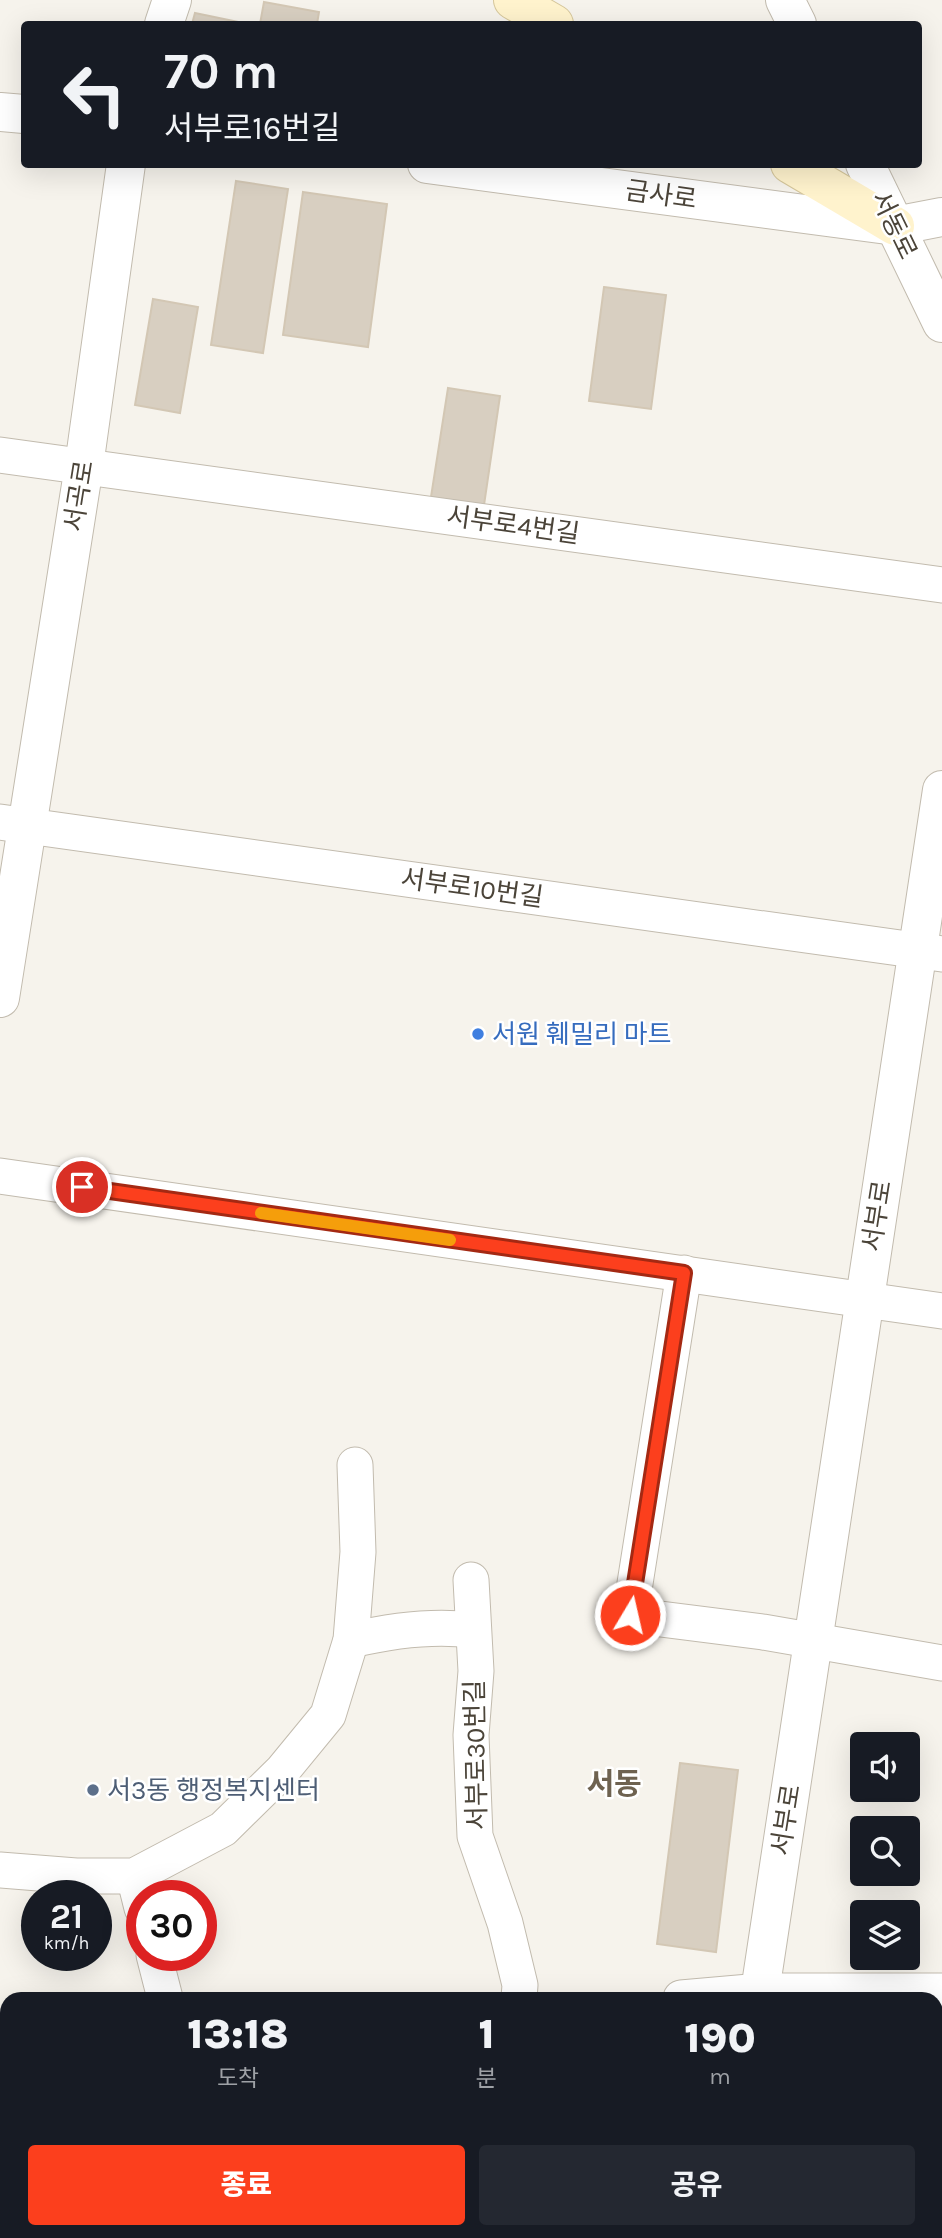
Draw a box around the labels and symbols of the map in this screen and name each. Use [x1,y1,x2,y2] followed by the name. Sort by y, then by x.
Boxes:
[623,175,699,215] street label: 금사로
[864,186,924,264] street label: 서동로
[58,458,100,534] street label: 서곡로
[444,500,582,550] street label: 서부로4번길
[399,863,545,913] street label: 서부로10번길
[492,1019,672,1050] place label: 서원 훼밀리 마트
[470,1026,486,1042] marker: 서원 훼밀리 마트
[52,1157,112,1217] pin
[856,1178,898,1254] street label: 서부로
[593,1578,667,1652] position arrow
[459,1680,493,1830] street label: 서부로30번길
[586,1766,642,1802] district label: 서동
[107,1775,320,1806] place label: 서3동 행정복지센터
[85,1782,101,1798] marker: 서3동 행정복지센터
[765,1782,807,1858] street label: 서부로
[126,1880,217,1971] speed limit sign: 30

